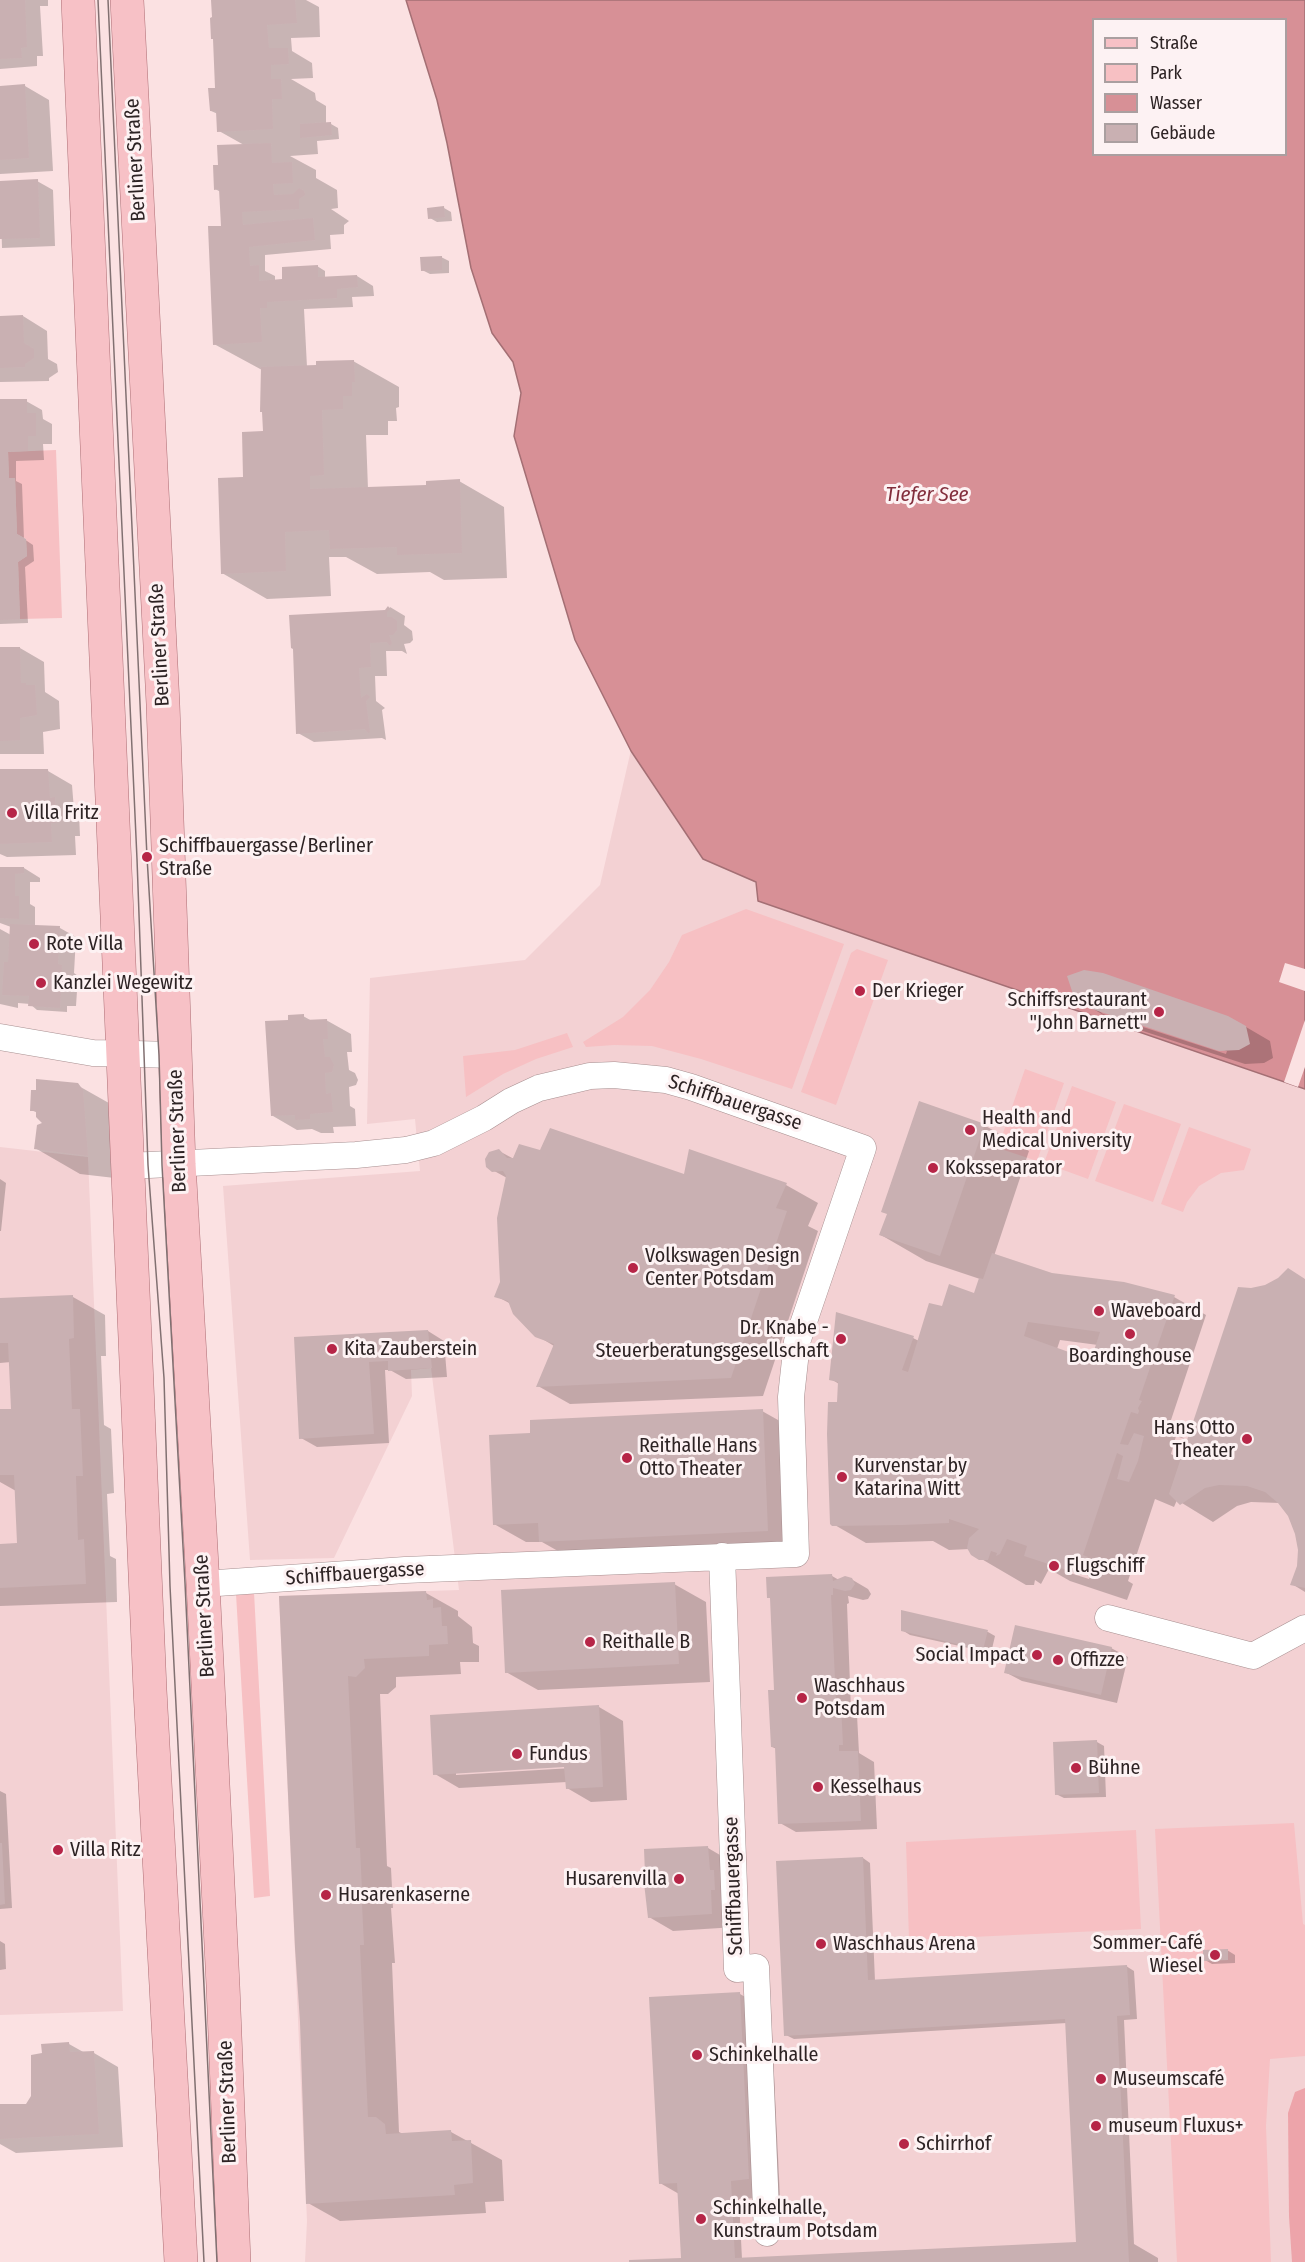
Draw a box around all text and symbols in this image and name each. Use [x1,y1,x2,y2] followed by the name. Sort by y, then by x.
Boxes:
[1092,18,1287,156] legend
[1150,32,1198,54] text: Straße
[1150,62,1182,84] text: Park
[1150,92,1202,114] text: Wasser
[121,98,151,222] street label: Berliner Straße
[1150,122,1215,144] text: Gebäude
[885,482,969,508] water label: Tiefer See
[145,583,175,707] street label: Berliner Straße
[24,801,99,825] place label: Villa Fritz
[5,806,19,820] marker: Villa Fritz
[159,834,373,881] place label: Schiffbauergasse/Berliner Straße
[140,850,154,864] marker: Schiffbauergasse/Berliner Straße
[46,932,123,956] place label: Rote Villa
[27,937,41,951] marker: Rote Villa
[53,971,193,995] place label: Kanzlei Wegewitz
[34,976,48,990] marker: Kanzlei Wegewitz
[872,979,964,1003] place label: Der Krieger
[853,984,867,998] marker: Der Krieger
[1007,988,1147,1035] place label: Schiffsrestaurant "John Barnett"
[1152,1005,1166,1019] marker: Schiffsrestaurant "John Barnett"
[164,1069,192,1193] street label: Berliner Straße
[665,1070,805,1136] street label: Schiffbauergasse
[982,1106,1132,1153] place label: Health and Medical University
[963,1123,977,1137] marker: Health and Medical University
[945,1156,1062,1180] place label: Koksseparator
[926,1161,940,1175] marker: Koksseparator
[645,1244,800,1291] place label: Volkswagen Design Center Potsdam
[626,1261,640,1275] marker: Volkswagen Design Center Potsdam
[1111,1299,1201,1323] place label: Waveboard
[1092,1304,1106,1318] marker: Waveboard
[596,1316,829,1363] place label: Dr. Knabe - Steuerberatungsgesellschaft
[1123,1327,1137,1341] marker: Boardinghouse
[834,1332,848,1346] marker: Dr. Knabe - Steuerberatungsgesellschaft
[344,1337,477,1361] place label: Kita Zauberstein
[325,1342,339,1356] marker: Kita Zauberstein
[1068,1344,1192,1368] place label: Boardinghouse
[1153,1416,1235,1463] place label: Hans Otto Theater
[1240,1432,1254,1446] marker: Hans Otto Theater
[639,1434,757,1481] place label: Reithalle Hans Otto Theater
[620,1451,634,1465] marker: Reithalle Hans Otto Theater
[854,1454,967,1501] place label: Kurvenstar by Katarina Witt
[835,1470,849,1484] marker: Kurvenstar by Katarina Witt
[190,1554,220,1678] street label: Berliner Straße
[1066,1554,1144,1578] place label: Flugschiff
[285,1557,425,1591] street label: Schiffbauergasse
[1047,1559,1061,1573] marker: Flugschiff
[602,1630,690,1654] place label: Reithalle B
[583,1635,597,1649] marker: Reithalle B
[915,1643,1025,1667] place label: Social Impact
[1030,1648,1044,1662] marker: Social Impact
[1070,1648,1125,1672] place label: Offizze
[1051,1653,1065,1667] marker: Offizze
[814,1674,905,1721] place label: Waschhaus Potsdam
[795,1691,809,1705] marker: Waschhaus Potsdam
[529,1742,588,1766] place label: Fundus
[510,1747,524,1761] marker: Fundus
[1088,1756,1140,1780] place label: Bühne
[1069,1761,1083,1775] marker: Bühne
[830,1775,922,1799] place label: Kesselhaus
[811,1780,825,1794] marker: Kesselhaus
[720,1816,748,1956] street label: Schiffbauergasse
[70,1838,141,1862] place label: Villa Ritz
[51,1843,65,1857] marker: Villa Ritz
[565,1867,667,1891] place label: Husarenvilla
[672,1872,686,1886] marker: Husarenvilla
[338,1883,470,1907] place label: Husarenkaserne
[319,1888,333,1902] marker: Husarenkaserne
[1093,1931,1203,1978] place label: Sommer-Café Wiesel
[833,1932,976,1956] place label: Waschhaus Arena
[814,1937,828,1951] marker: Waschhaus Arena
[1208,1948,1222,1962] marker: Sommer-Café Wiesel
[214,2040,242,2164] street label: Berliner Straße
[709,2043,818,2067] place label: Schinkelhalle
[690,2048,704,2062] marker: Schinkelhalle
[1113,2067,1224,2091] place label: Museumscafé
[1094,2072,1108,2086] marker: Museumscafé
[1108,2114,1244,2138] place label: museum Fluxus+
[1089,2119,1103,2133] marker: museum Fluxus+
[916,2132,991,2156] place label: Schirrhof
[897,2137,911,2151] marker: Schirrhof
[713,2196,878,2243] place label: Schinkelhalle, Kunstraum Potsdam
[694,2212,708,2226] marker: Schinkelhalle, Kunstraum Potsdam

